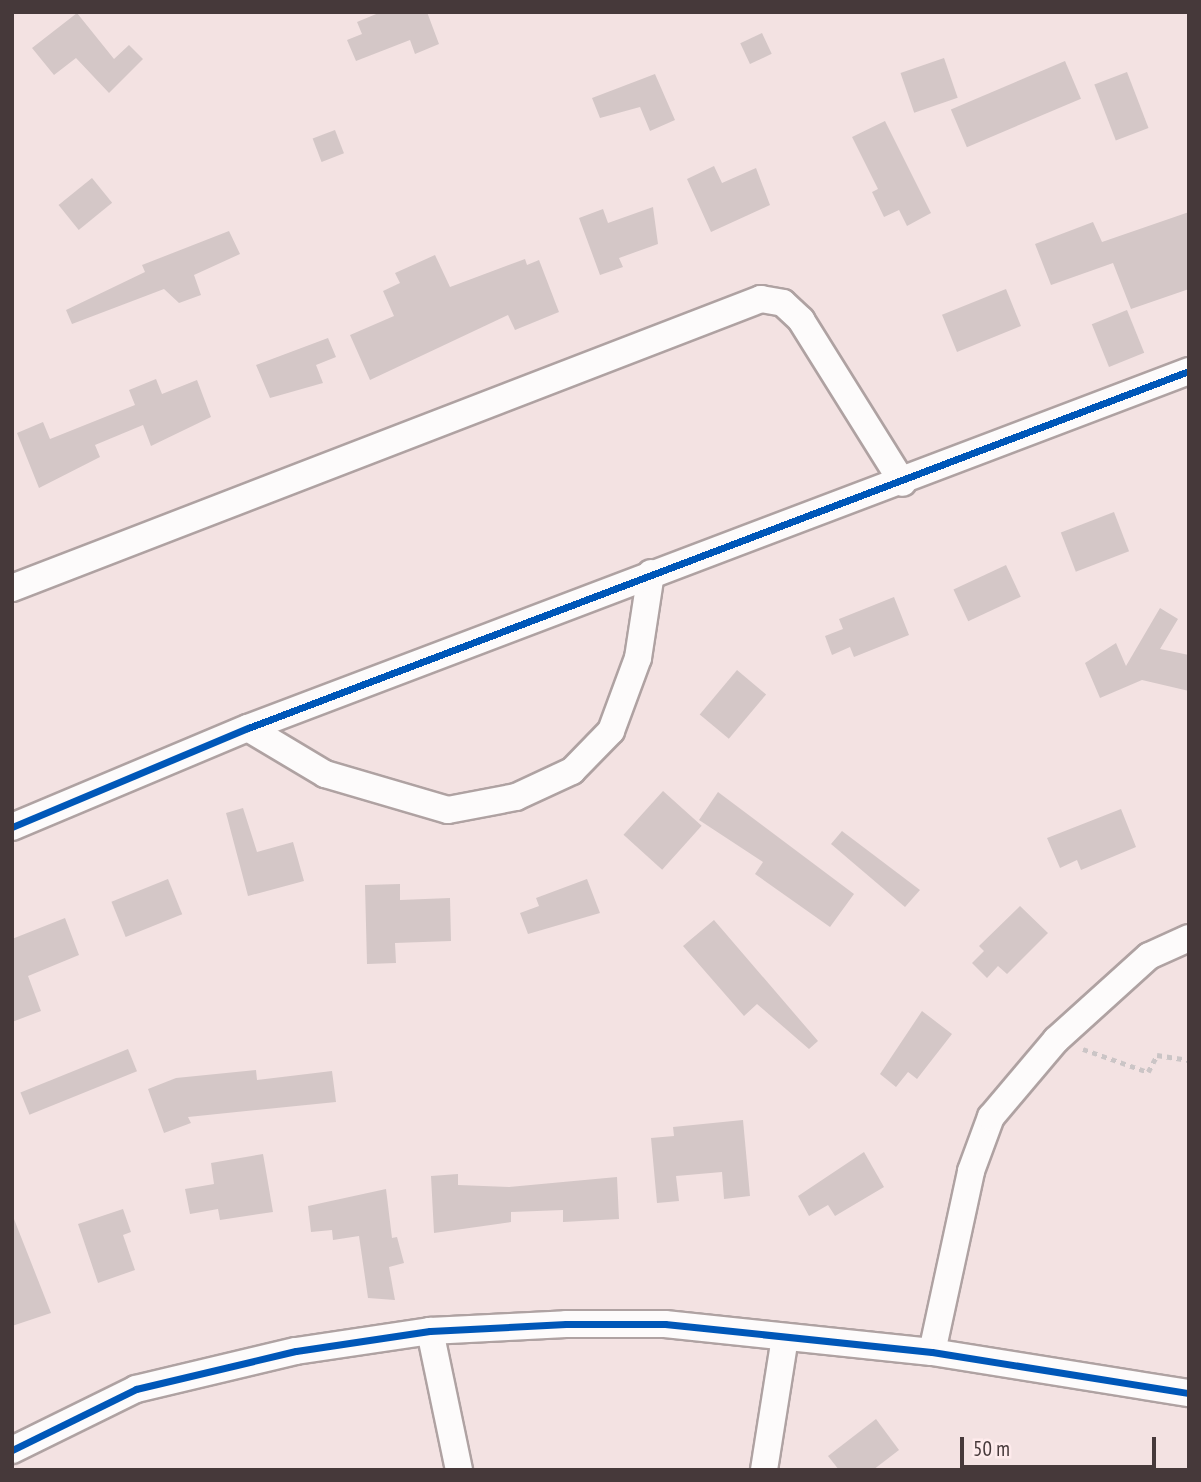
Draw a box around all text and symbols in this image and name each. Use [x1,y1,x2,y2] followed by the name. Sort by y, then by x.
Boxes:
[963,1422,1159,1466] scale bar
[973,1435,1010,1462] text: 50 m

